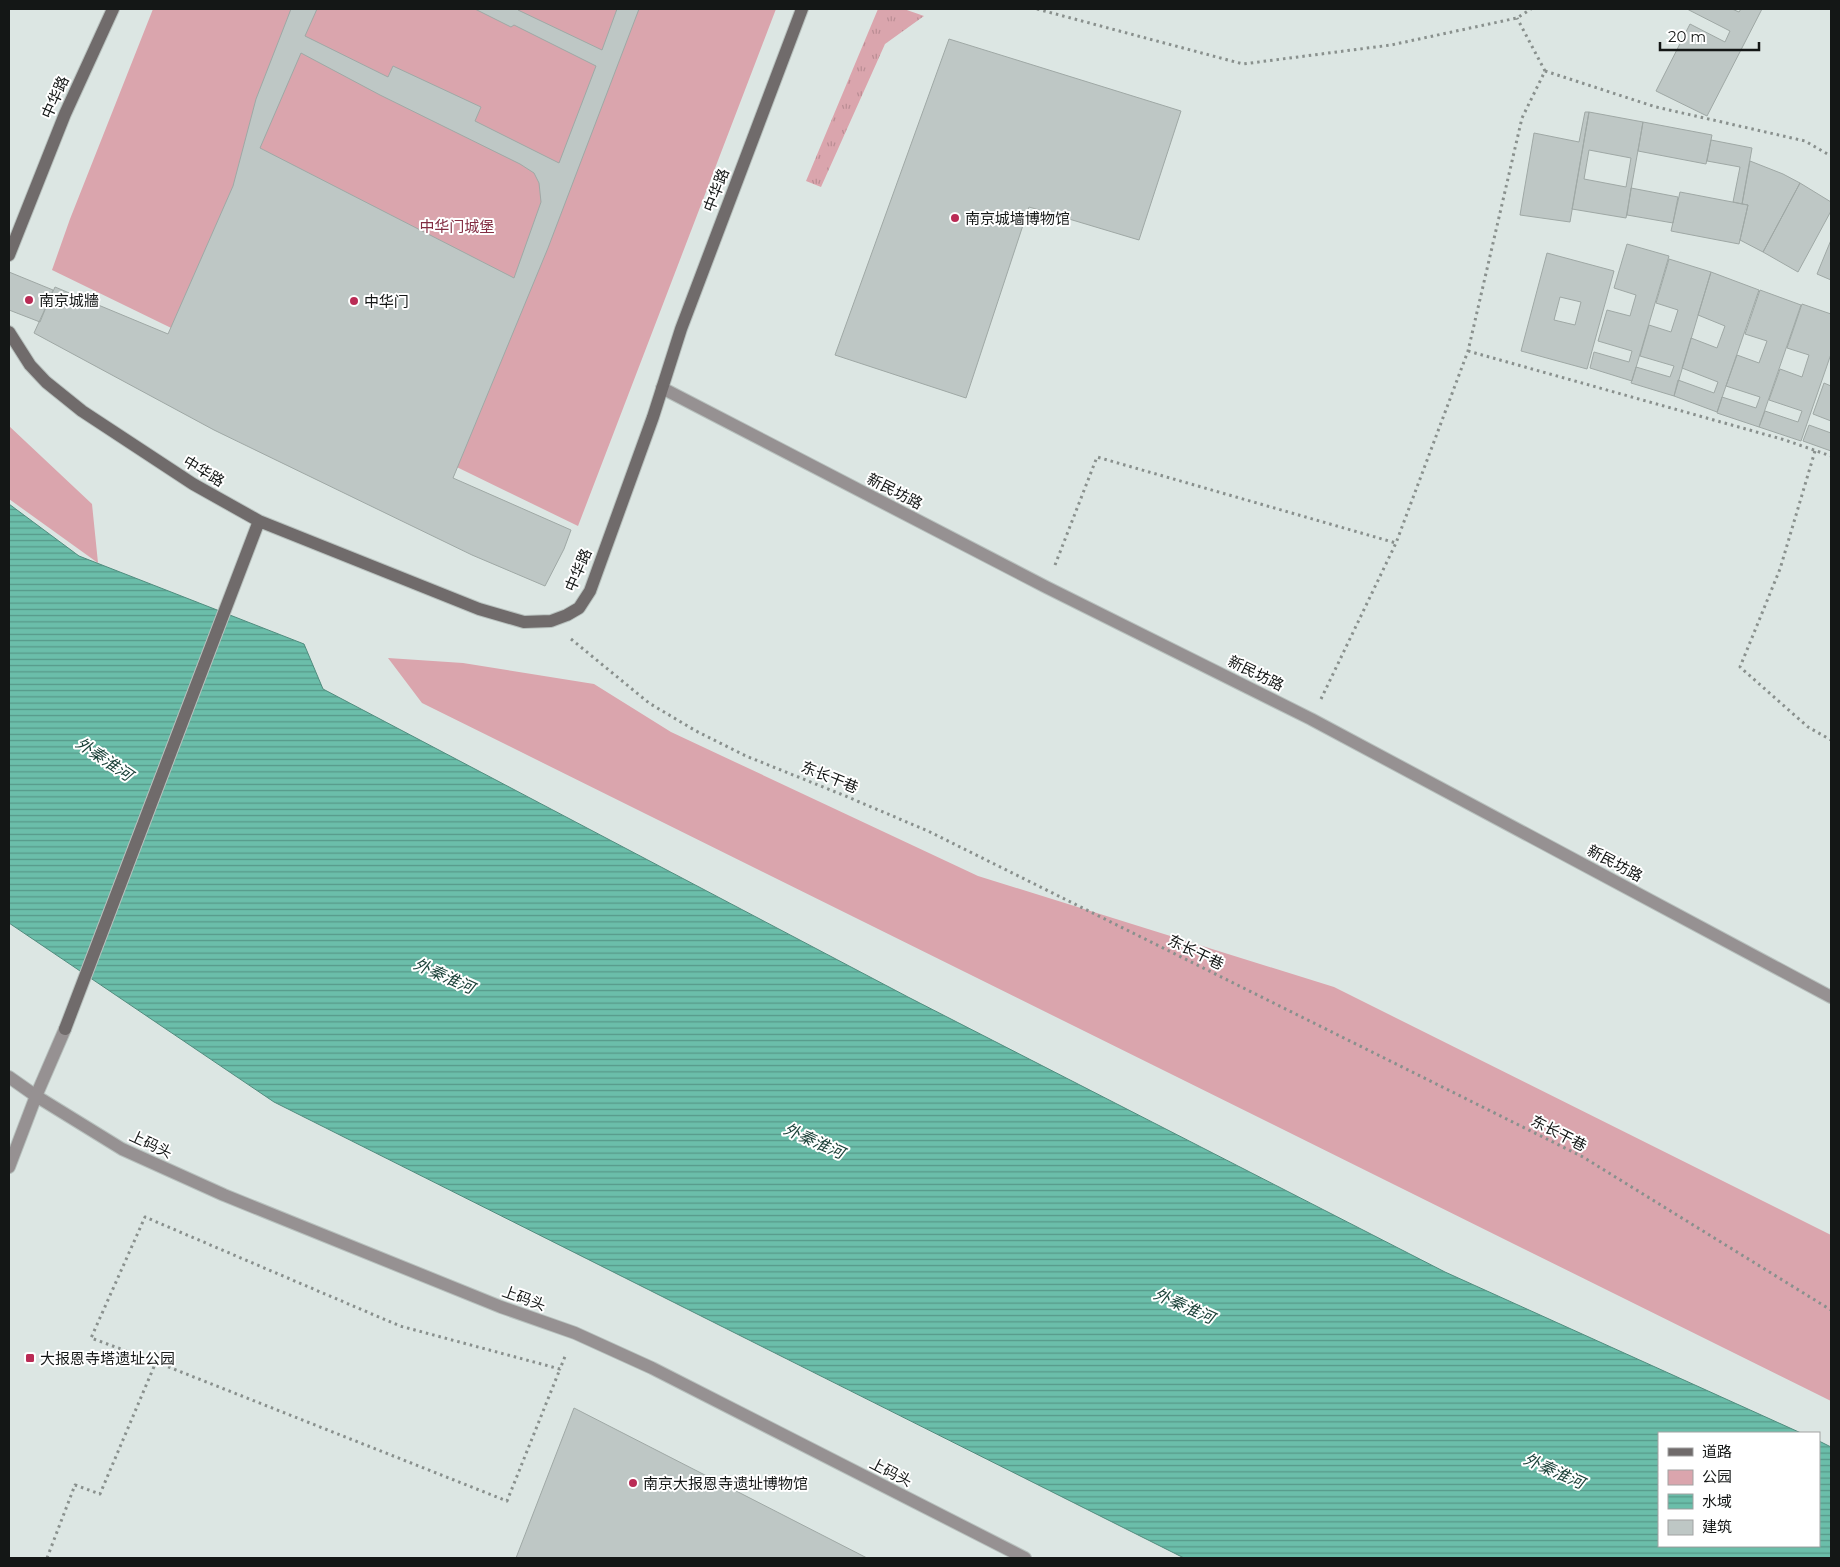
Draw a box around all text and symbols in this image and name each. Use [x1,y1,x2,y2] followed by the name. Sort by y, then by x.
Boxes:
[1660,20,1759,52] scale bar
[1668,27,1706,46] text: 20 m
[37,73,73,121] street label: 中华路
[699,166,733,214] street label: 中华路
[965,209,1070,228] place label: 南京城墙博物馆
[949,212,961,224] marker: 南京城墙博物馆
[419,217,495,236] park label: 中华门城堡
[39,291,99,310] place label: 南京城牆
[364,292,409,311] place label: 中华门
[23,294,35,306] marker: 南京城牆
[348,295,360,307] marker: 中华门
[180,451,228,491] street label: 中华路
[864,469,926,513] street label: 新民坊路
[560,546,596,594] street label: 中华路
[1225,651,1287,695] street label: 新民坊路
[72,733,138,786] water label: 外秦淮河
[799,757,861,797] street label: 东长干巷
[1584,841,1646,885] street label: 新民坊路
[1165,930,1227,974] street label: 东长干巷
[411,954,480,999] water label: 外秦淮河
[1528,1111,1590,1155] street label: 东长干巷
[781,1119,850,1164] water label: 外秦淮河
[127,1126,175,1162] street label: 上码头
[500,1281,548,1315] street label: 上码头
[1151,1284,1220,1329] water label: 外秦淮河
[40,1349,175,1368] place label: 大报恩寺塔遗址公园
[24,1352,36,1364] marker: 大报恩寺塔遗址公园
[1658,1432,1820,1547] legend
[1702,1442,1732,1461] text: 道路
[1521,1449,1590,1494] water label: 外秦淮河
[867,1453,915,1491] street label: 上码头
[1702,1467,1732,1486] text: 公园
[643,1474,808,1493] place label: 南京大报恩寺遗址博物馆
[627,1477,639,1489] marker: 南京大报恩寺遗址博物馆
[1702,1492,1732,1511] text: 水域
[1702,1517,1732,1536] text: 建筑

